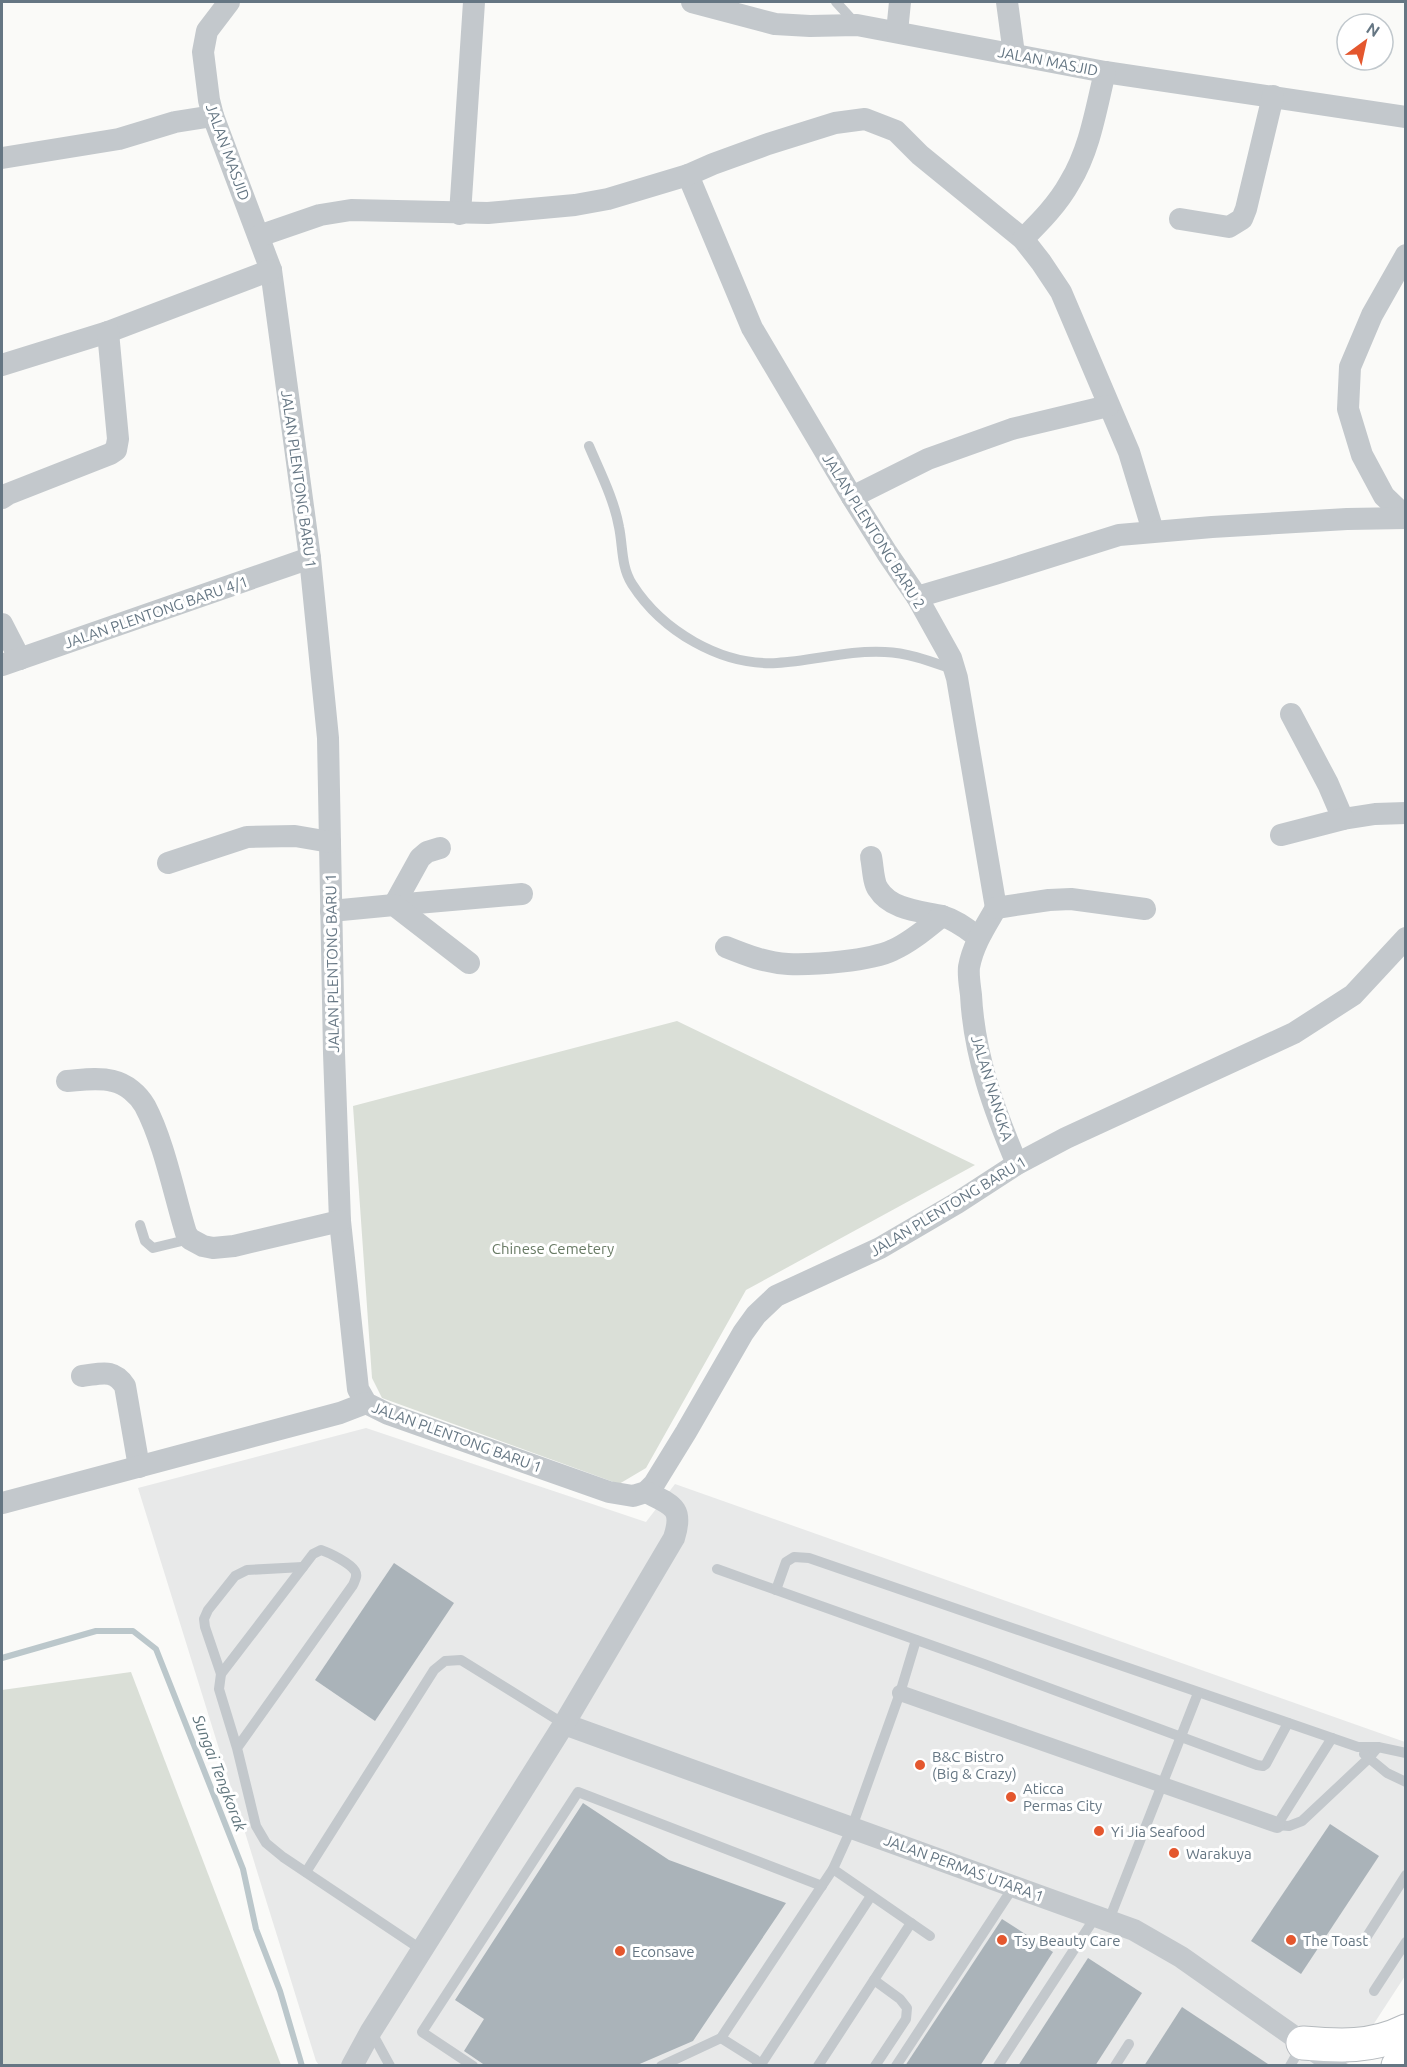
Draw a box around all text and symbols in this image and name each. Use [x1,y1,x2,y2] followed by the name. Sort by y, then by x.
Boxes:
[1335,12,1395,72] north arrow
[1363,19,1383,40] text: N
[996,43,1100,79] street label: JALAN MASJID
[203,101,253,203] street label: JALAN MASJID
[278,389,320,569] street label: JALAN PLENTONG BARU 1
[819,450,929,612] street label: JALAN PLENTONG BARU 2
[62,572,250,652] street label: JALAN PLENTONG BARU 4/1
[322,873,342,1053] street label: JALAN PLENTONG BARU 1
[968,1033,1016,1143] street label: JALAN NANGKA
[867,1153,1029,1259] street label: JALAN PLENTONG BARU 1
[492,1240,614,1257] park label: Chinese Cemetery
[370,1398,544,1476] street label: JALAN PLENTONG BARU 1
[189,1711,251,1835] water label: Sungai Tengkorak
[932,1748,1017,1782] place label: B&C Bistro (Big & Crazy)
[913,1758,927,1772] marker: B&C Bistro (Big & Crazy)
[1023,1780,1102,1814] place label: Aticca Permas City
[1004,1790,1018,1804] marker: Aticca Permas City
[1111,1823,1205,1840] place label: Yi Jia Seafood
[1092,1824,1106,1838] marker: Yi Jia Seafood
[882,1831,1046,1905] street label: JALAN PERMAS UTARA 1
[1186,1845,1252,1862] place label: Warakuya
[1167,1846,1181,1860] marker: Warakuya
[1014,1932,1120,1949] place label: Tsy Beauty Care
[1303,1932,1368,1949] place label: The Toast
[995,1933,1009,1947] marker: Tsy Beauty Care
[1284,1933,1298,1947] marker: The Toast
[632,1943,694,1960] place label: Econsave
[613,1944,627,1958] marker: Econsave

